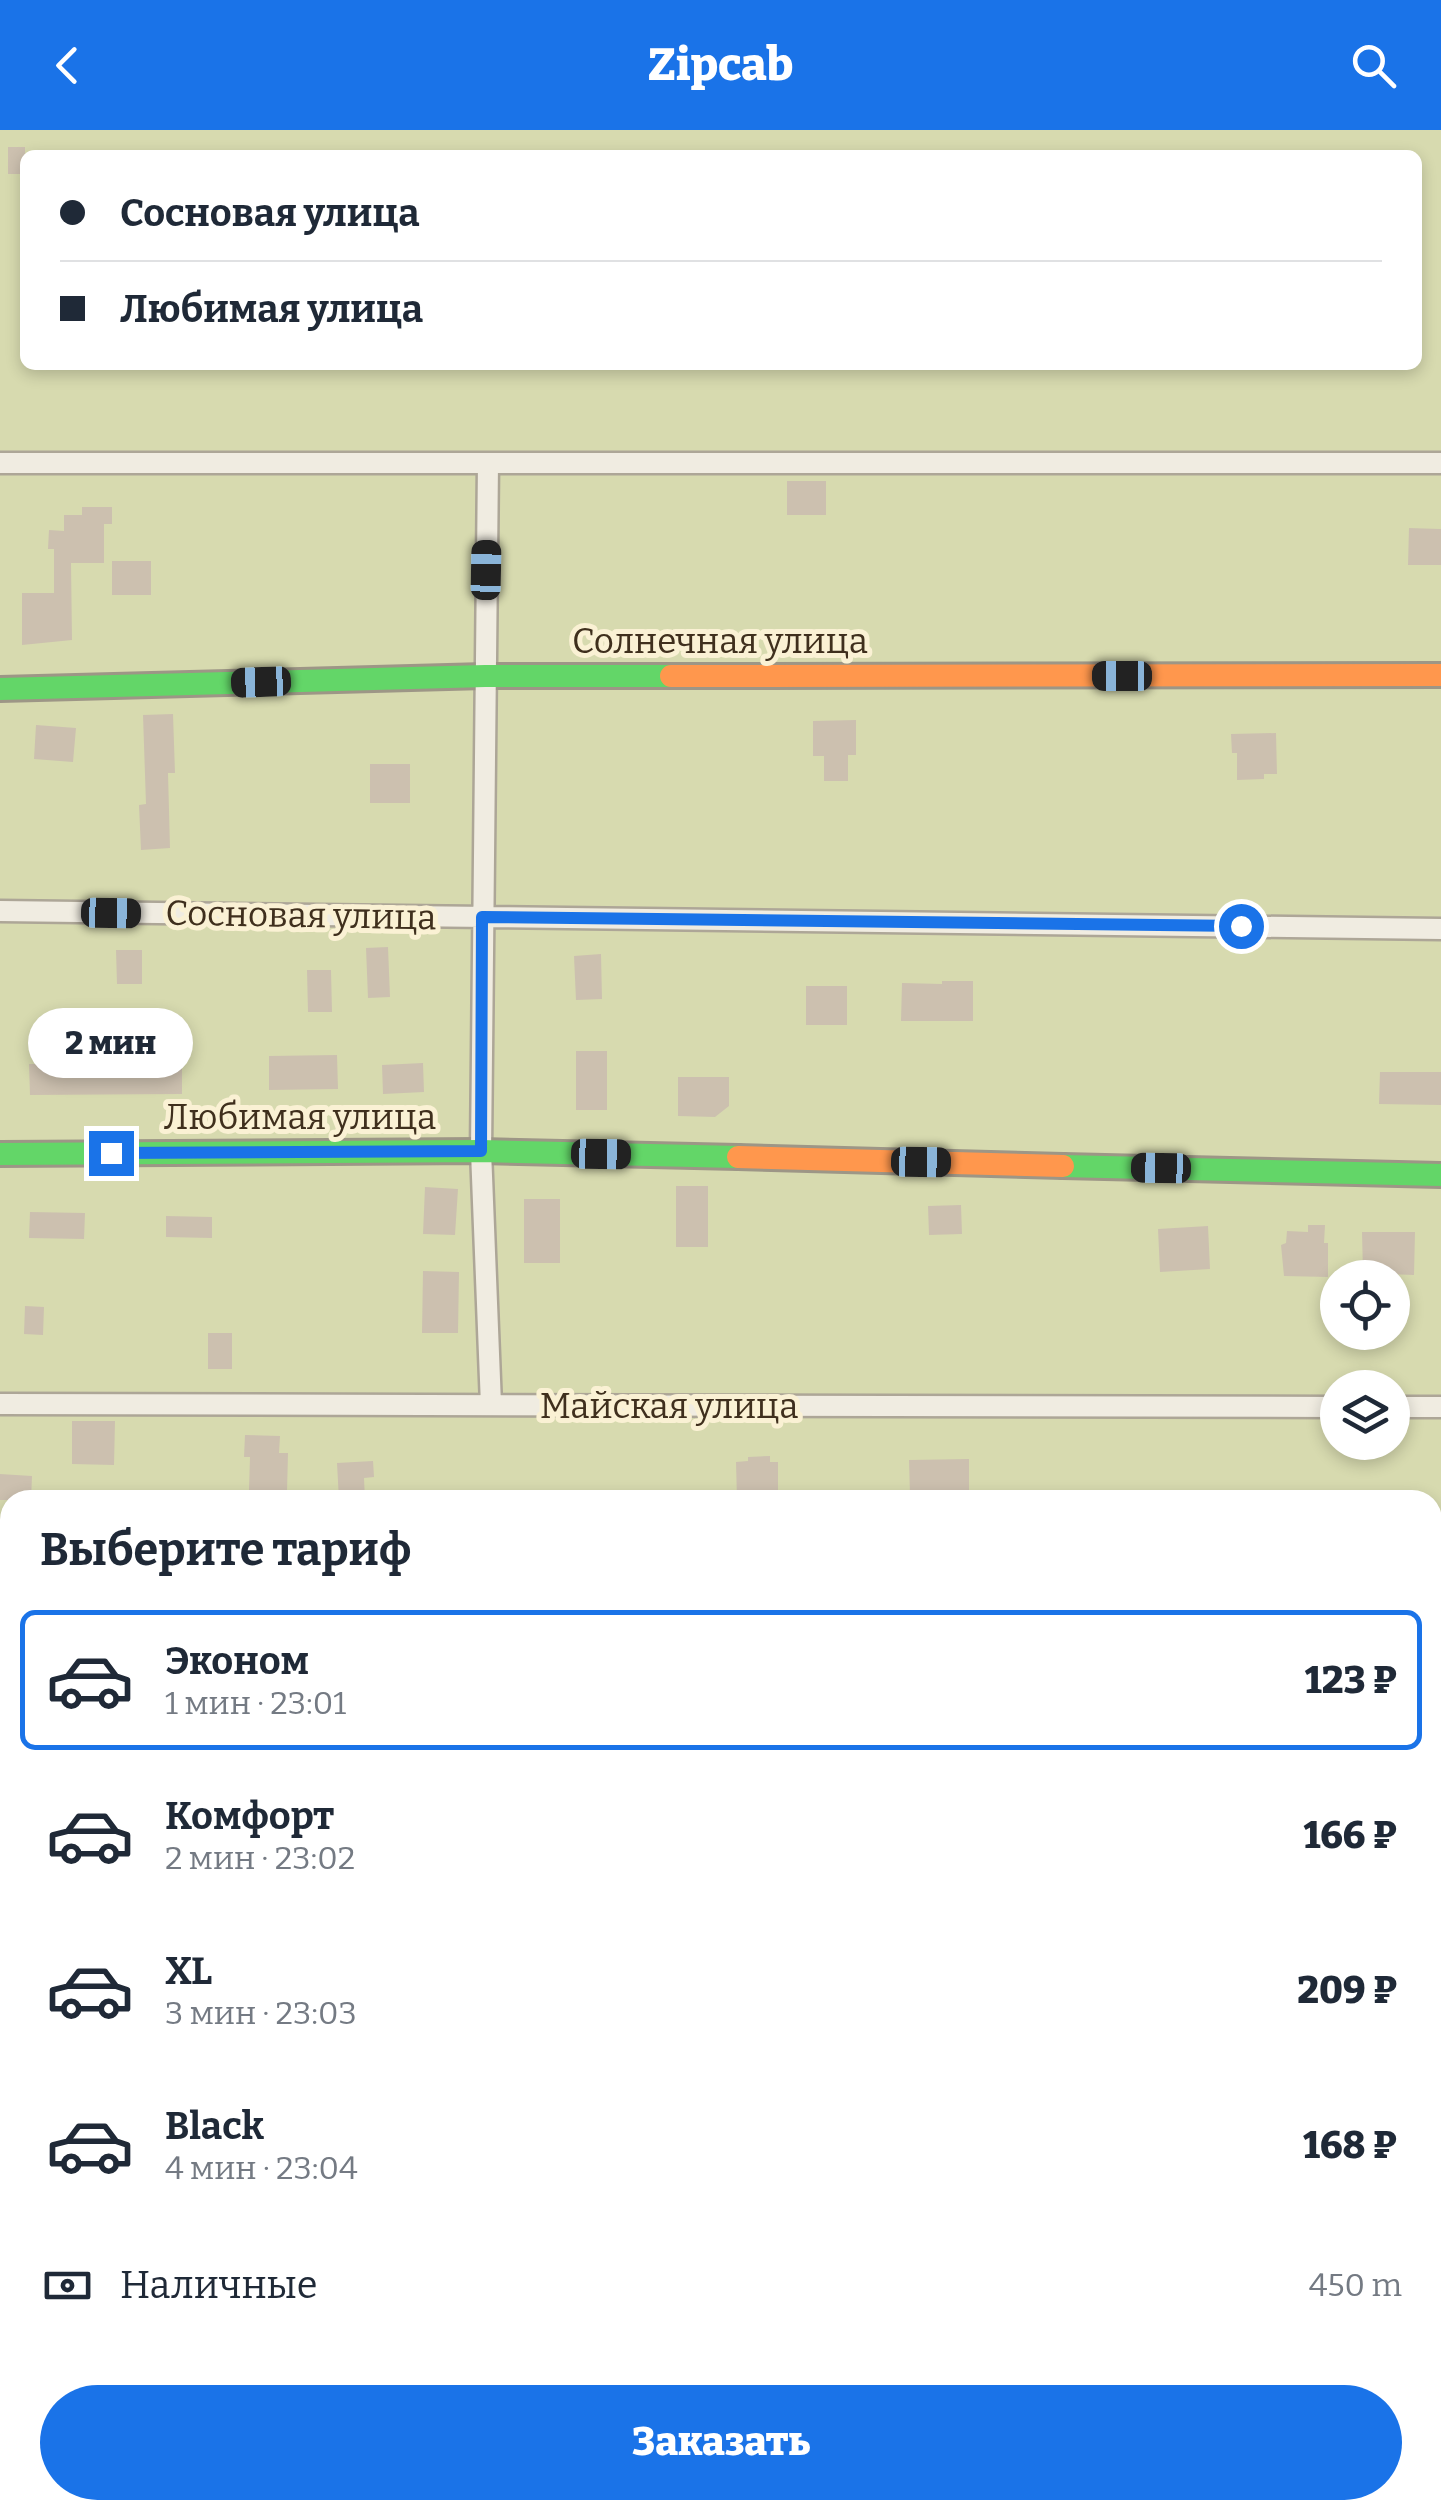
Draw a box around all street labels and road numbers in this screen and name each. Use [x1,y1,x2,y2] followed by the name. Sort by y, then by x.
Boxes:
[572,620,868,662] street label: Солнечная улица
[165,892,437,938] street label: Сосновая улица
[164,1096,436,1138] street label: Любимая улица
[540,1385,798,1427] street label: Майская улица

